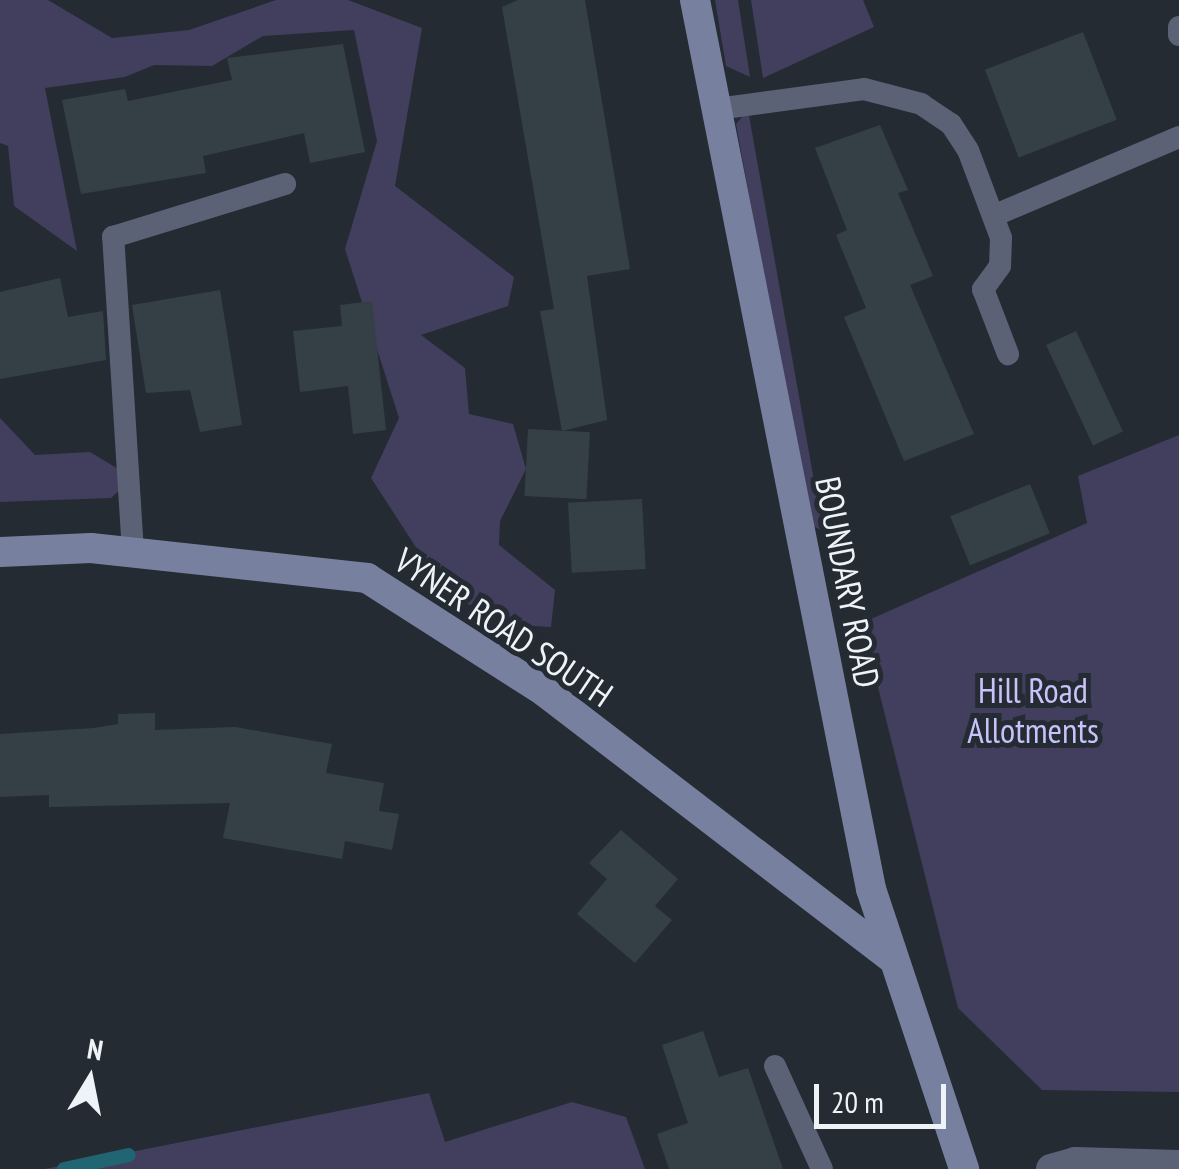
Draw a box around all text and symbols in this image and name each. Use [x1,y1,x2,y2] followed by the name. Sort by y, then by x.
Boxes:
[807,473,889,691] street label: BOUNDARY ROAD
[387,539,621,715] street label: VYNER ROAD SOUTH
[967,669,1099,751] park label: Hill Road Allotments
[40,1029,140,1129] north arrow
[85,1029,106,1068] text: N
[819,1064,952,1126] scale bar
[831,1082,884,1121] text: 20 m

